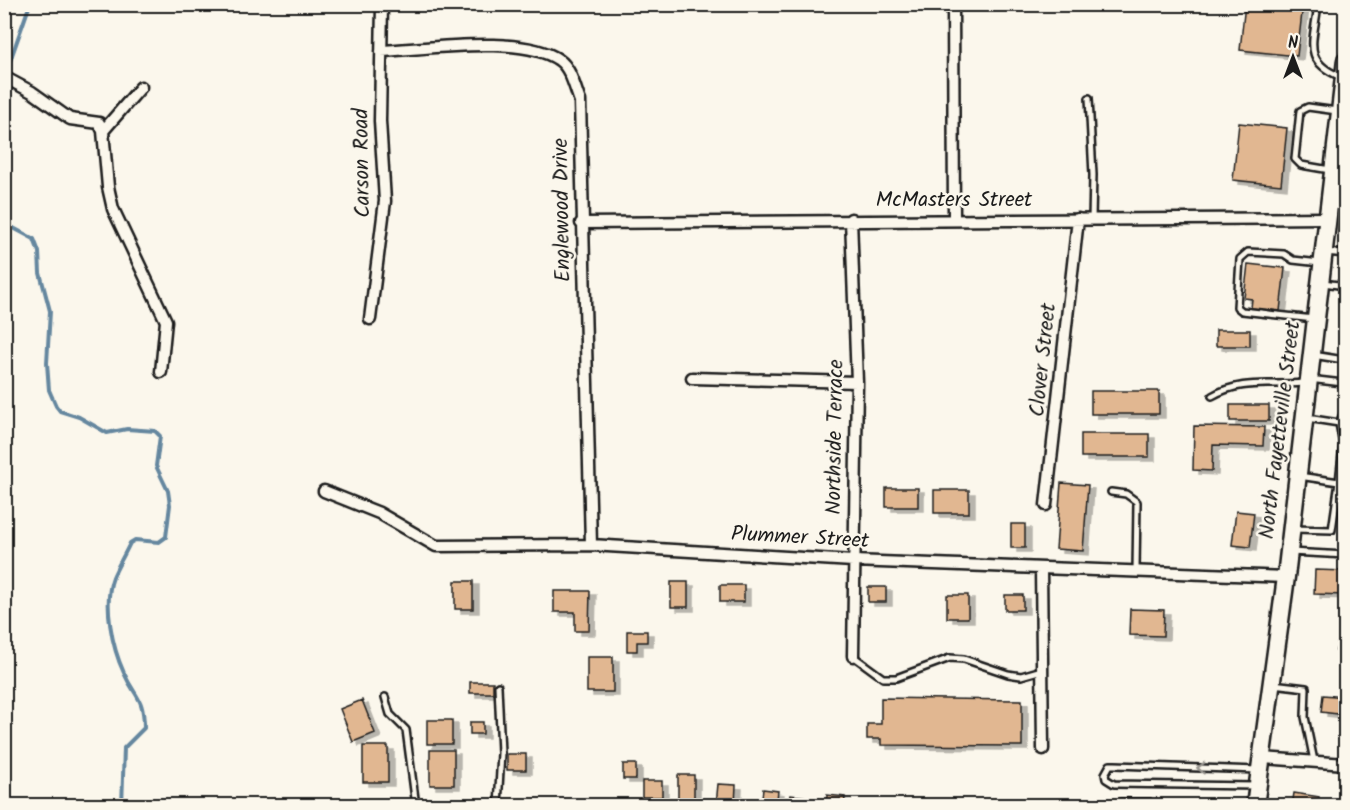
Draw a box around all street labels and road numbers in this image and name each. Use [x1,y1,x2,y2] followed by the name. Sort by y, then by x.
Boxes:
[345,107,379,218] street label: Carson Road
[544,137,580,282] street label: Englewood Drive
[876,184,1033,217] street label: McMasters Street
[1021,301,1065,419] street label: Clover Street
[1250,318,1310,541] street label: North Fayetteville Street
[817,358,853,515] street label: Northside Terrace
[730,518,871,558] street label: Plummer Street

